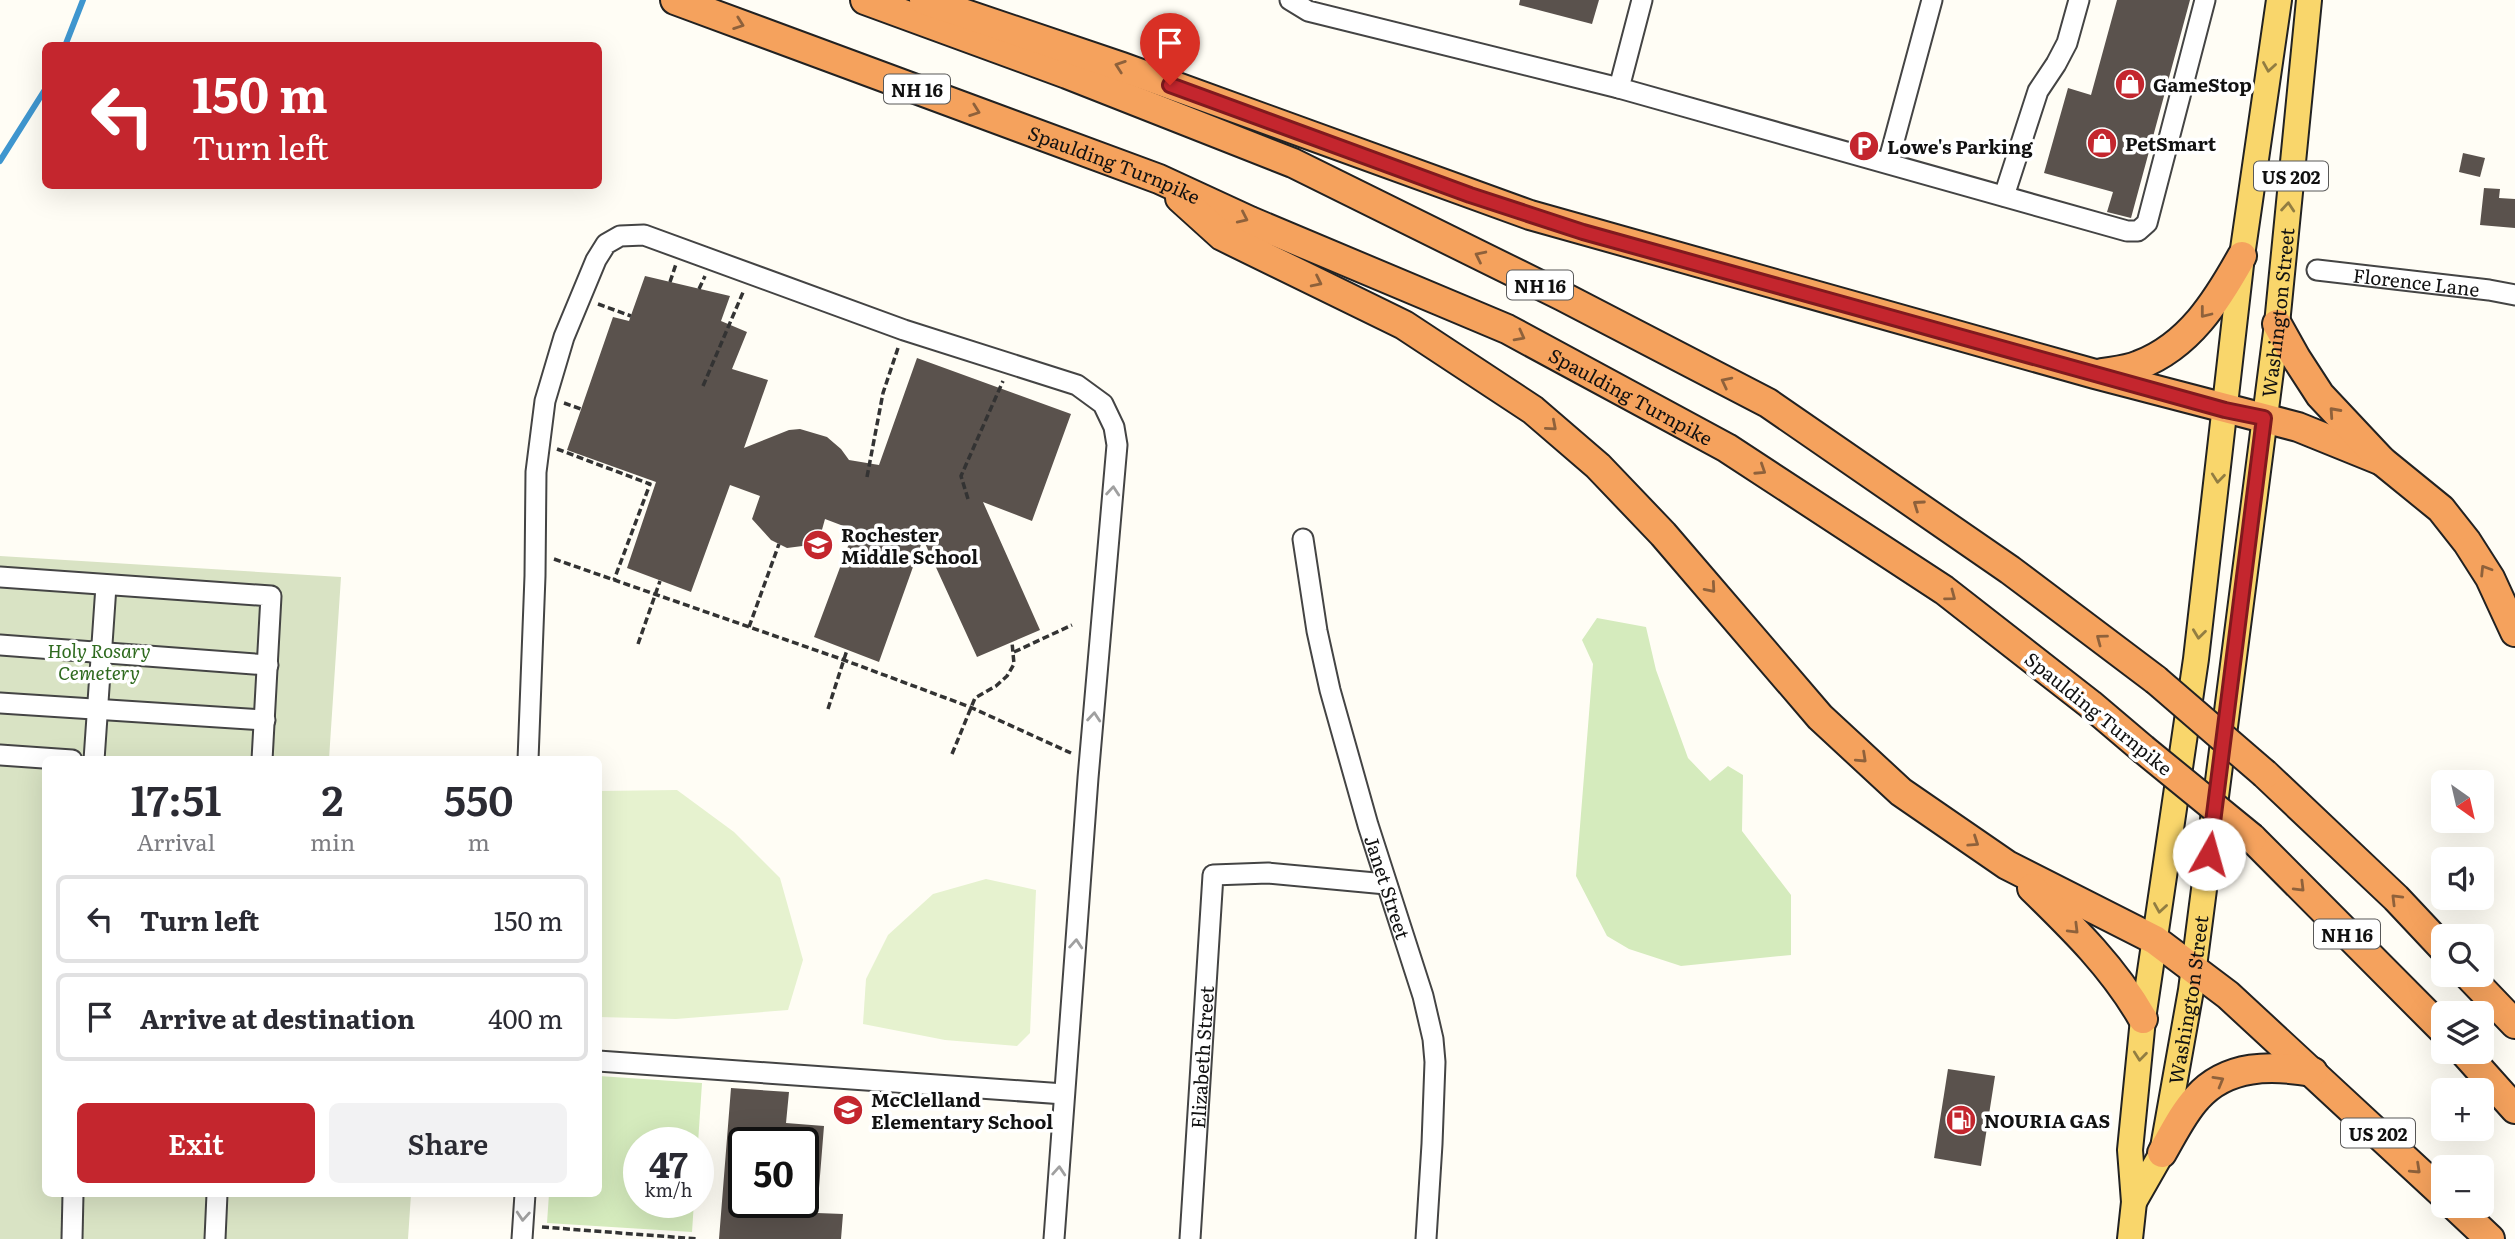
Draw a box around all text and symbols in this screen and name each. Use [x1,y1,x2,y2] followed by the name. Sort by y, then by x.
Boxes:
[1140,13,1200,85] pin
[732,15,744,29] one-way arrow
[1151,24,1189,62] icon: arrive
[192,55,328,128] text: 150 m
[1114,60,1127,74] one-way arrow
[2261,62,2276,73] one-way arrow
[2113,67,2147,101] shop icon: GameStop
[77,70,168,161] icon: left
[2153,70,2252,98] place label: GameStop
[884,74,950,104] road number: NH 16
[969,103,981,117] one-way arrow
[1024,118,1205,210] street label: Spaulding Turnpike
[192,122,329,170] text: Turn left
[2085,126,2119,160] shop icon: PetSmart
[1847,129,1881,163] parking icon: Lowe's Parking
[2125,129,2217,157] place label: PetSmart
[1887,132,2033,160] place label: Lowe's Parking
[2254,162,2328,190] road number: US 202
[2280,201,2295,212] one-way arrow
[1236,210,1248,224] one-way arrow
[2254,226,2300,399] street label: Washington Street
[1475,250,1487,264] one-way arrow
[2352,260,2481,303] street label: Florence Lane
[1507,270,1573,300] road number: NH 16
[1310,274,1322,288] one-way arrow
[2201,306,2214,318] one-way arrow
[1513,328,1525,341] one-way arrow
[1544,340,1718,452] street label: Spaulding Turnpike
[1721,376,1734,390] one-way arrow
[2330,407,2343,420] one-way arrow
[1544,418,1557,430] one-way arrow
[1754,462,1767,475] one-way arrow
[2210,472,2225,483] one-way arrow
[1105,485,1120,496] one-way arrow
[1913,501,1926,513] one-way arrow
[841,520,978,570] place label: Rochester Middle School
[801,528,835,562] school or university icon: Rochester Middle School
[2481,565,2494,578] one-way arrow
[1703,580,1715,593] one-way arrow
[1943,587,1956,600] one-way arrow
[2192,628,2207,640] one-way arrow
[2097,634,2109,647] one-way arrow
[47,636,151,686] park label: Holy Rosary Cemetery
[2019,645,2179,781] street label: Spaulding Turnpike
[1086,711,1101,722] one-way arrow
[1854,750,1867,763] one-way arrow
[131,767,221,829] text: 17:51
[322,767,344,829] text: 2
[444,767,513,829] text: 550
[2431,770,2494,833] north arrow
[2431,770,2494,1218] map controls
[2172,817,2246,891] position arrow
[137,824,215,858] text: Arrival
[310,824,355,858] text: min
[467,824,490,858] text: m
[1358,832,1418,943] street label: Janet Street
[1966,834,1979,847] one-way arrow
[2431,847,2494,910] button: sound
[2291,878,2304,891] one-way arrow
[2392,895,2404,907] one-way arrow
[81,900,119,938] icon: left
[140,900,259,939] text: Turn left
[494,900,563,939] text: 150 m
[2153,902,2168,913] one-way arrow
[2161,913,2215,1086] street label: Washington Street
[2314,919,2380,948] road number: NH 16
[2066,920,2079,933] one-way arrow
[2431,924,2494,987] button: search
[1068,938,1083,949] one-way arrow
[1183,985,1220,1130] street label: Elizabeth Street
[81,998,119,1036] icon: arrive
[140,998,415,1037] text: Arrive at destination
[488,998,563,1037] text: 400 m
[2431,1001,2494,1064] button: layers
[2132,1050,2147,1062] one-way arrow
[2212,1076,2224,1089] one-way arrow
[2431,1078,2494,1141] button: +
[871,1085,1053,1135] place label: McClelland Elementary School
[831,1093,865,1127] school or university icon: McClelland Elementary School
[77,1103,315,1183] button: Exit
[329,1103,567,1183] button: Share
[1944,1103,1978,1137] fuel station icon: NOURIA GAS
[1984,1106,2110,1134] place label: NOURIA GAS
[2341,1118,2415,1148] road number: US 202
[728,1127,819,1218] speed limit sign: 50
[649,1137,688,1189] text: 47
[2431,1155,2494,1218] button: −
[2408,1161,2421,1173] one-way arrow
[1051,1165,1066,1176] one-way arrow
[645,1176,692,1203] text: km/h
[516,1211,531,1222] one-way arrow

